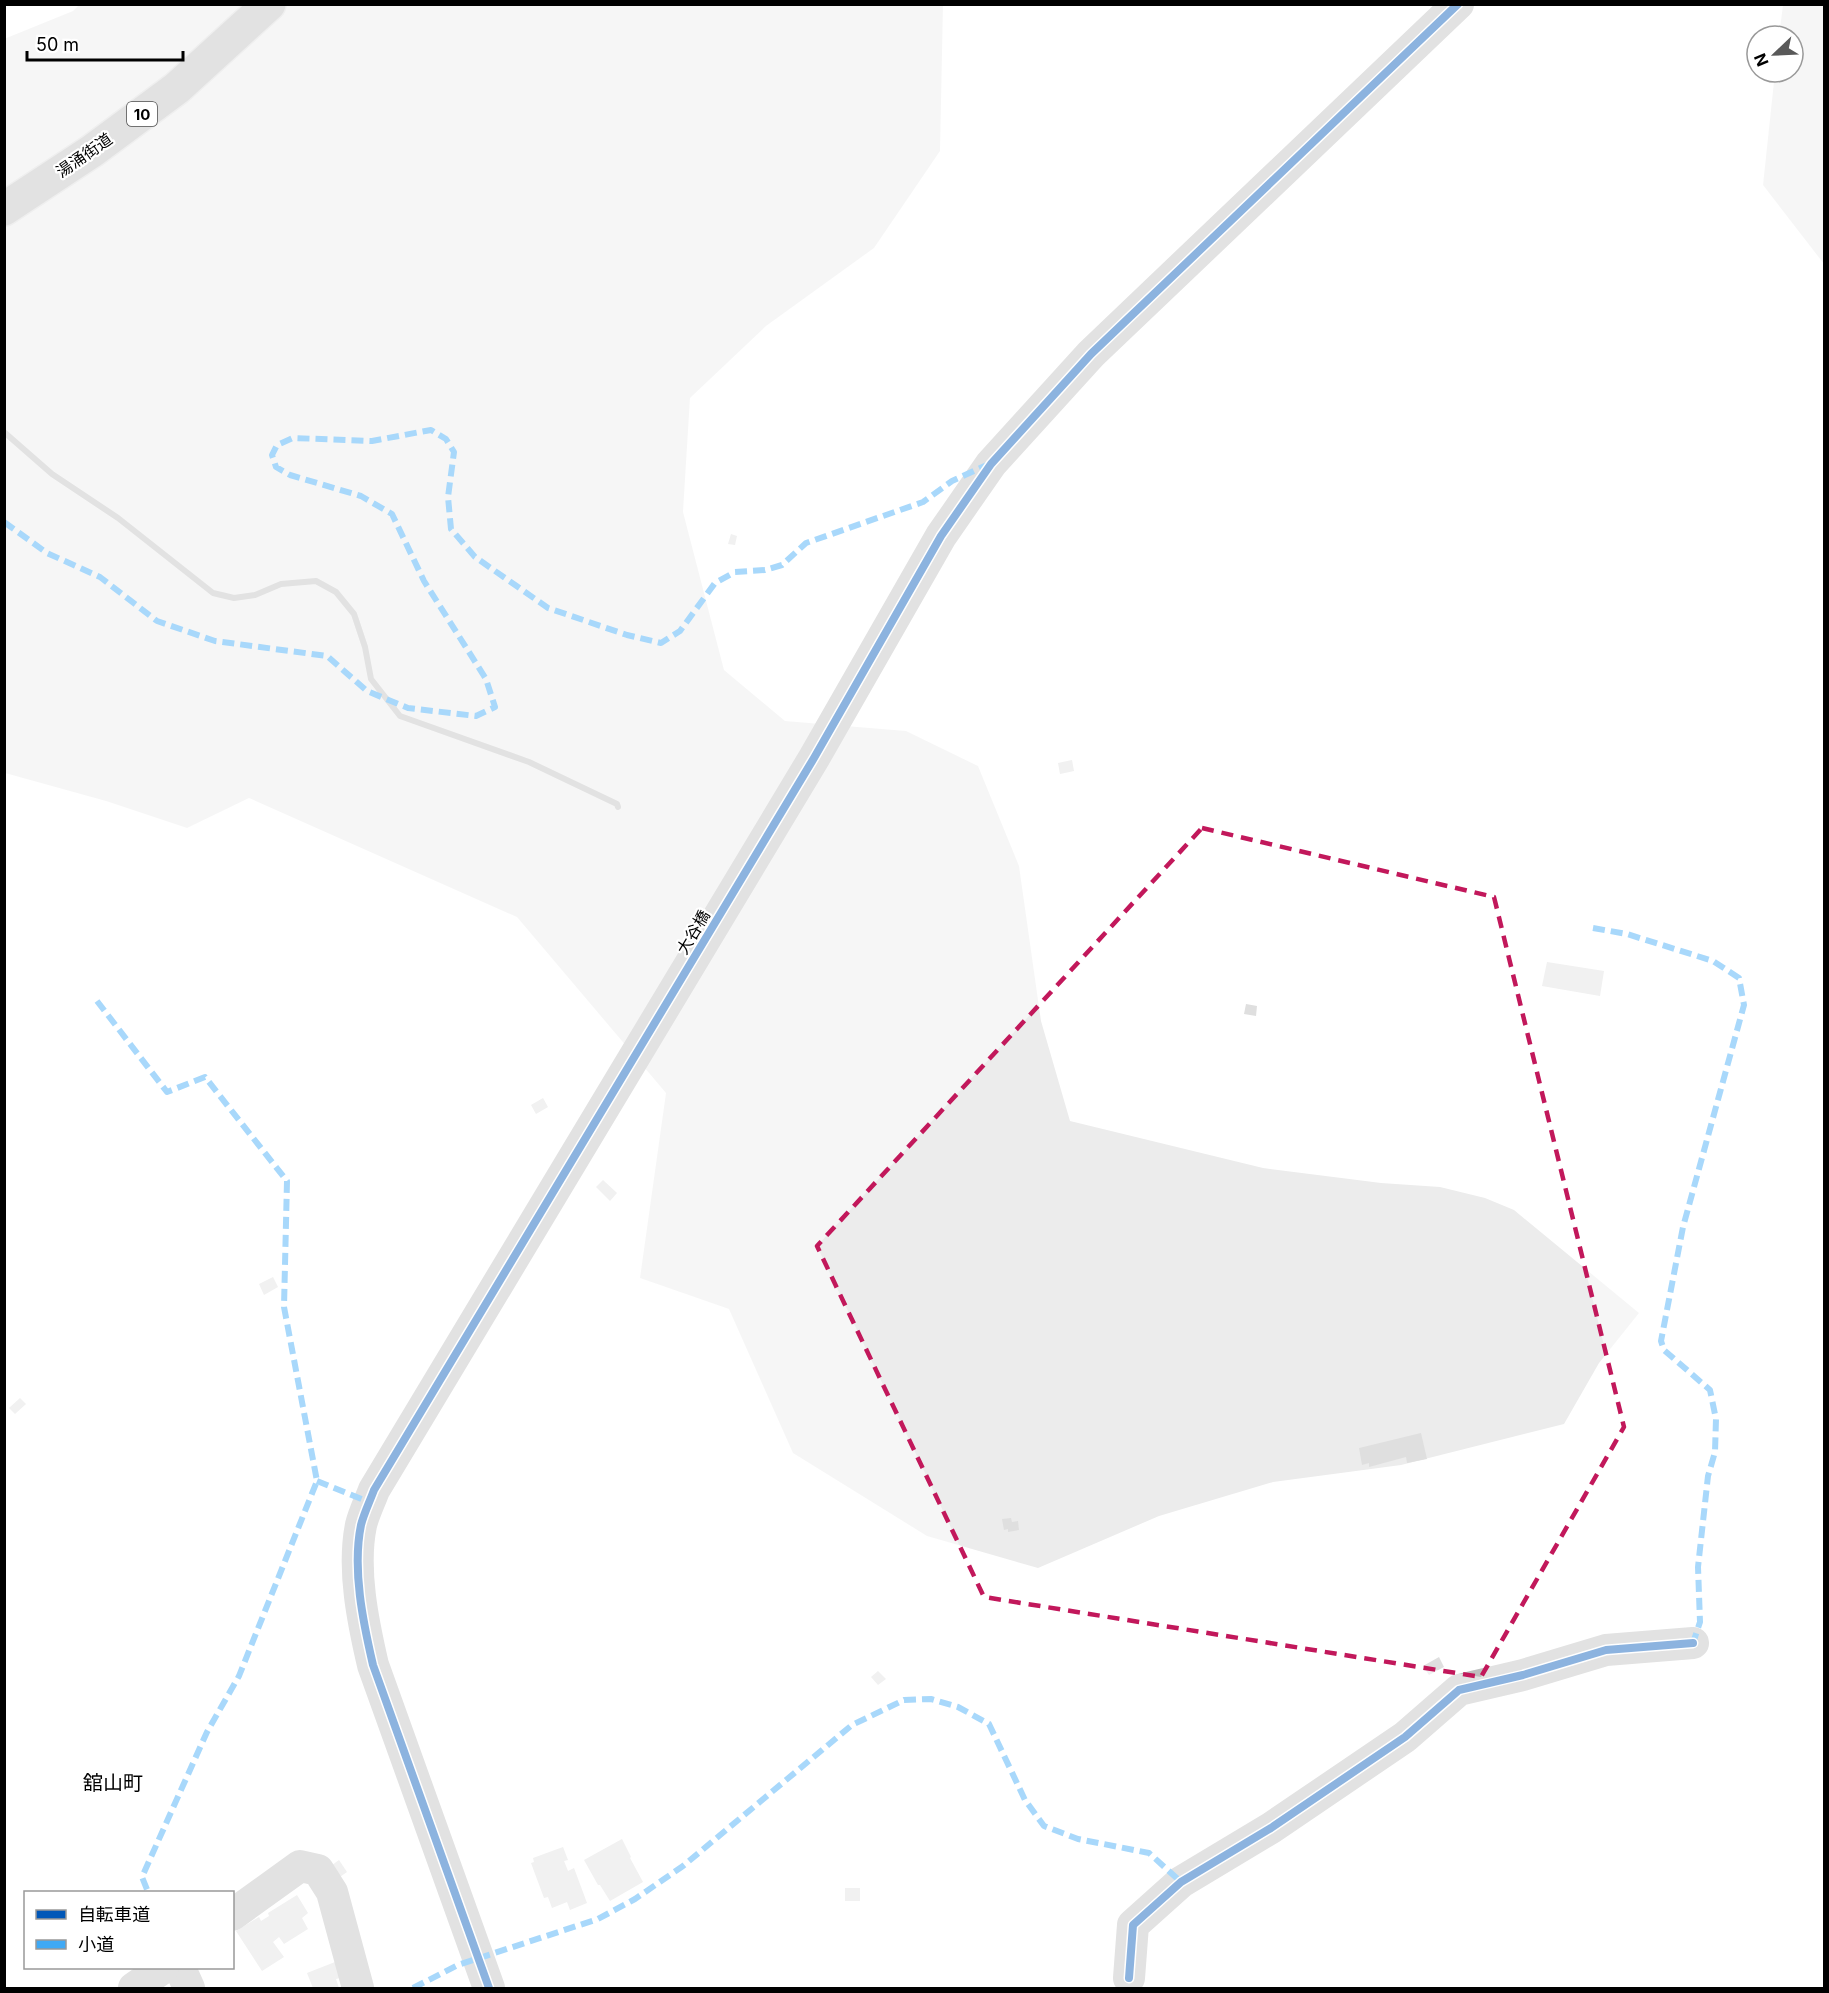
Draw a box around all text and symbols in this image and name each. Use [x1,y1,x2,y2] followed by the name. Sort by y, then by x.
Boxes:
[27,24,183,62] scale bar
[1745,24,1805,84] north arrow
[36,34,79,55] text: 50 m
[1750,50,1773,69] text: N
[127,102,157,126] road number: 10
[52,128,116,182] street label: 湯涌街道
[672,906,714,958] street label: 大谷橋
[83,1771,143,1795] district label: 舘山町
[24,1891,234,1969] legend
[78,1904,150,1925] text: 自転車道
[78,1934,114,1955] text: 小道

